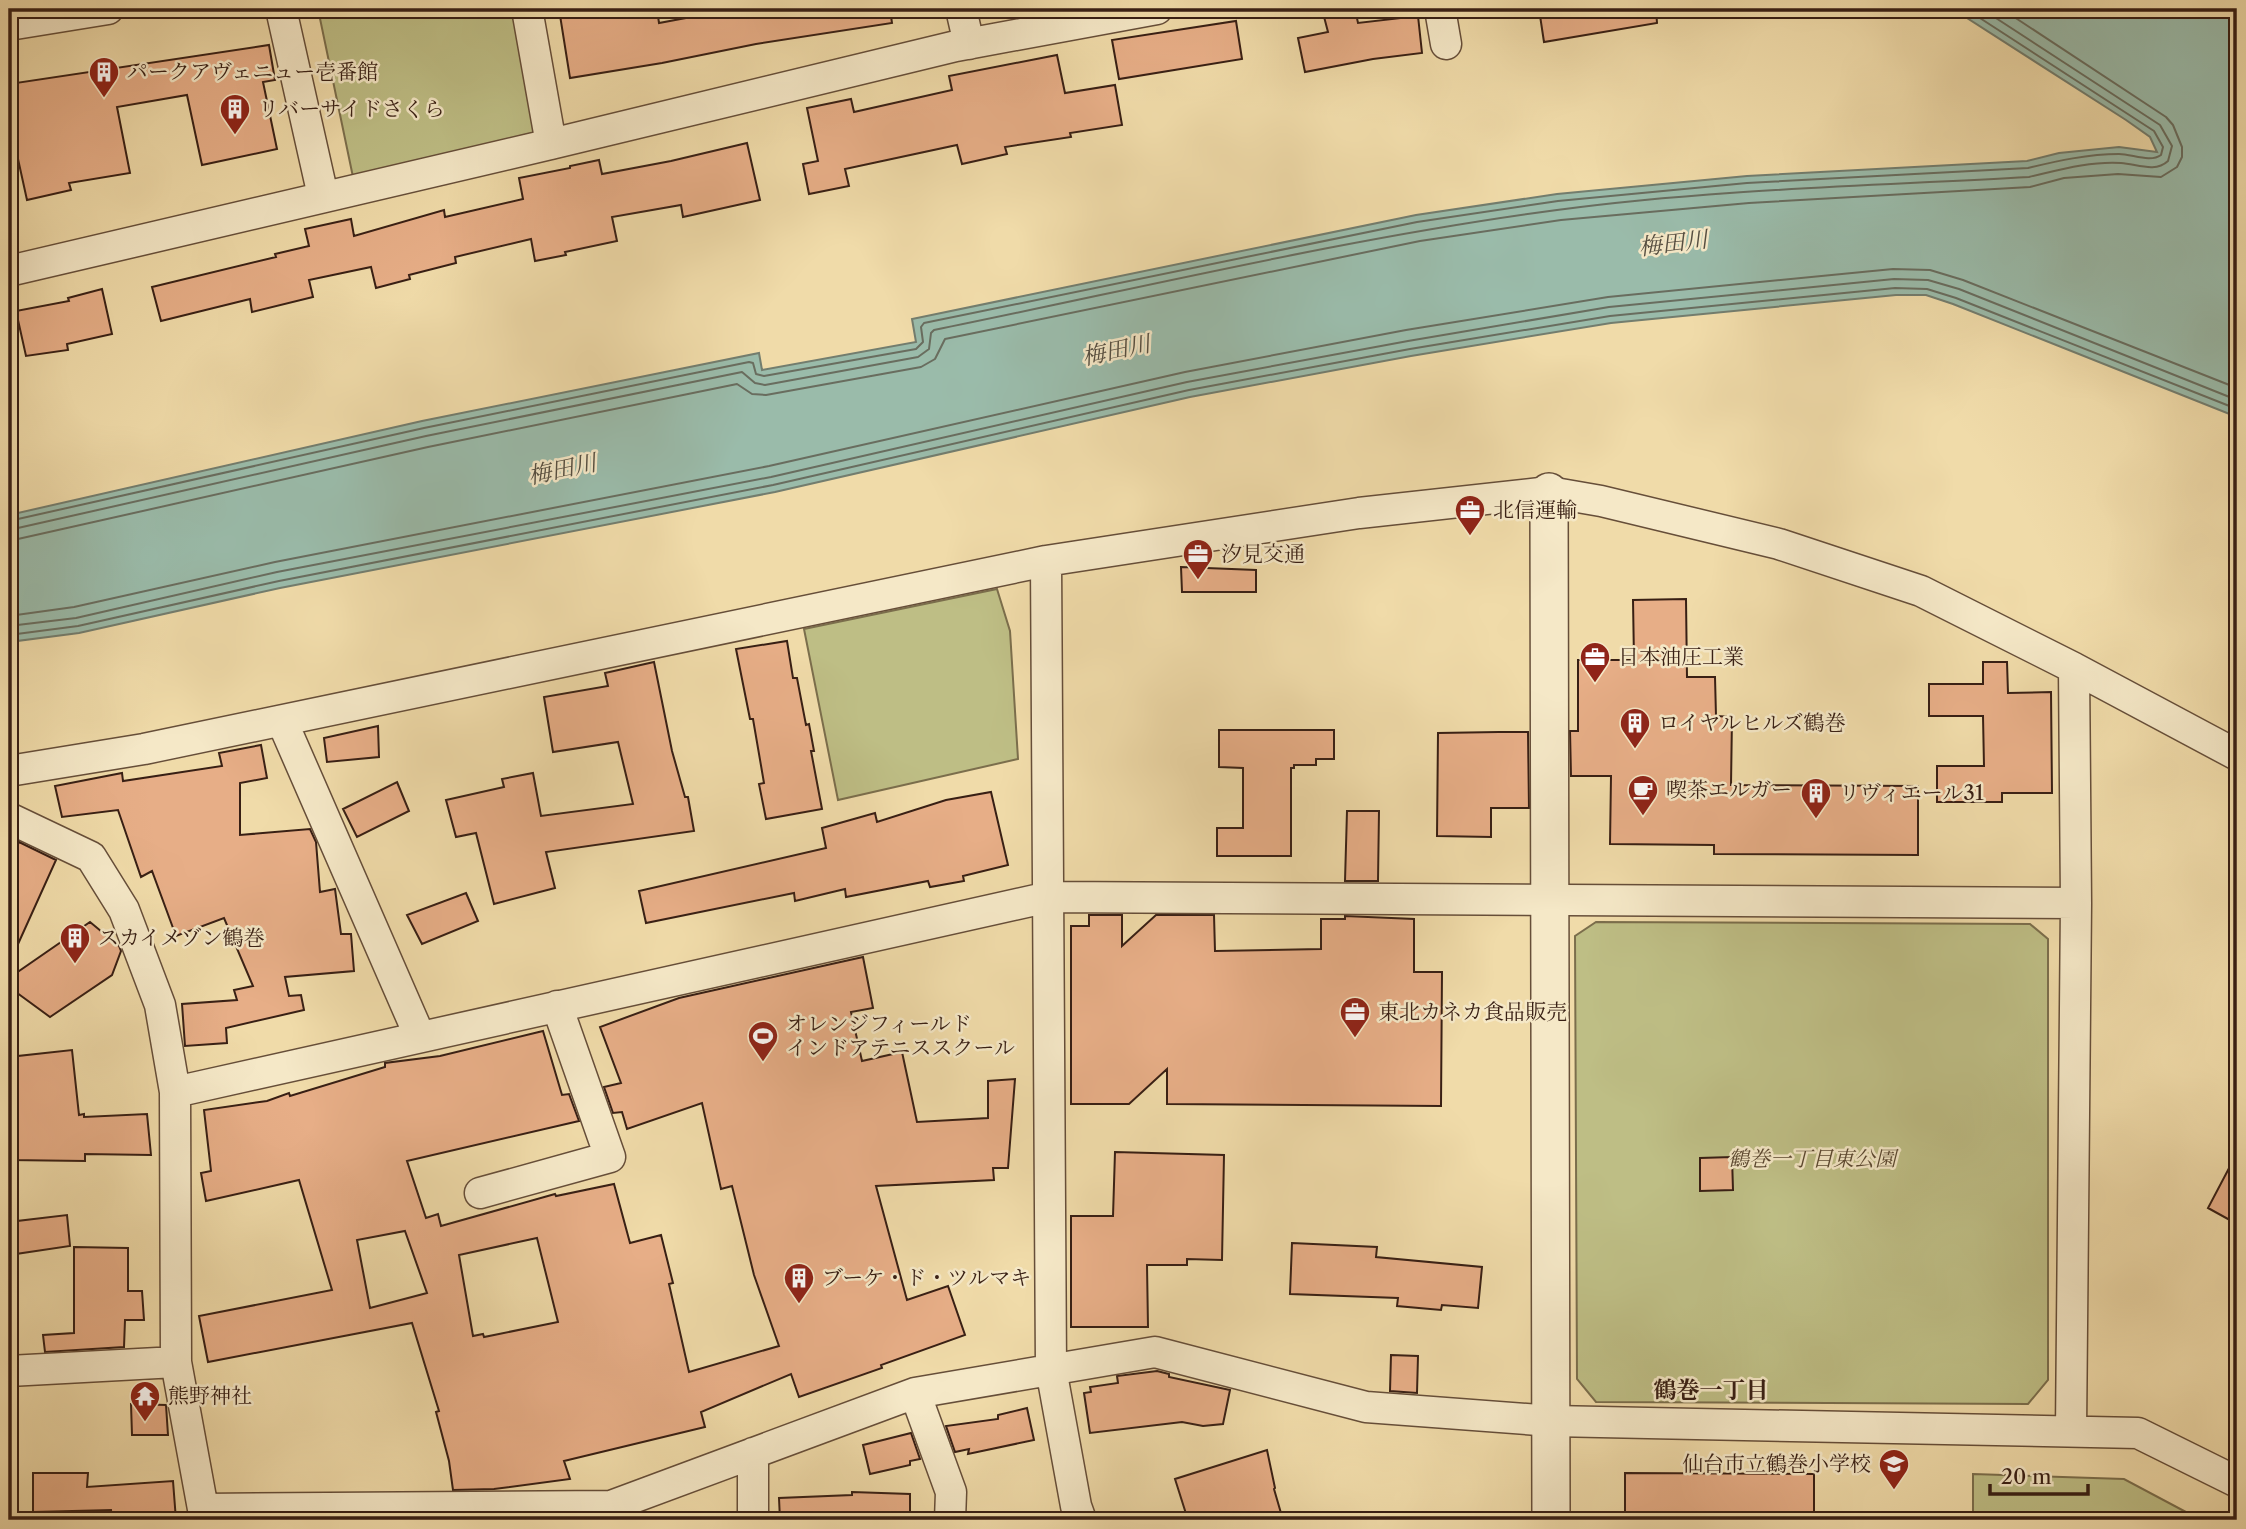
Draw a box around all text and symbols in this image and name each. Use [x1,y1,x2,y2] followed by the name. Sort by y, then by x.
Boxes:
[87,55,121,99] building icon: パークアヴェニュー壱番館
[127,59,378,84] place label: パークアヴェニュー壱番館
[218,92,252,136] building icon: リバーサイドさくら
[258,96,445,121] place label: リバーサイドさくら
[1637,225,1712,261] water label: 梅田川
[1079,329,1156,371] water label: 梅田川
[525,448,602,490] water label: 梅田川
[1453,493,1487,537] office icon: 北信運輸
[1493,497,1577,522] place label: 北信運輸
[1181,537,1215,581] office icon: 汐見交通
[1221,541,1305,566] place label: 汐見交通
[1578,640,1612,684] office icon: 日本油圧工業
[1618,644,1744,669] place label: 日本油圧工業
[1618,706,1652,750] building icon: ロイヤルヒルズ鶴巻
[1658,710,1846,735] place label: ロイヤルヒルズ鶴巻
[1626,773,1660,817] cafe icon: 喫茶エルガー
[1799,776,1833,820] building icon: リヴィエール31
[1666,777,1792,802] place label: 喫茶エルガー
[1839,780,1984,805] place label: リヴィエール31
[58,921,92,965] building icon: スカイメゾン鶴巻
[98,925,265,950] place label: スカイメゾン鶴巻
[1338,995,1372,1039] office icon: 東北カネカ食品販売
[1378,999,1567,1024] place label: 東北カネカ食品販売
[786,1011,1015,1060] place label: オレンジフィールド インドアテニススクール
[746,1019,780,1063] sports icon: オレンジフィールド インドアテニススクール
[1728,1146,1899,1171] park label: 鶴巻一丁目東公園
[782,1261,816,1305] building icon: ブーケ・ド・ツルマキ
[822,1265,1031,1290] place label: ブーケ・ド・ツルマキ
[1654,1376,1769,1404] district label: 鶴巻一丁目
[128,1379,162,1423] temple icon: 熊野神社
[168,1383,252,1408] place label: 熊野神社
[1877,1447,1911,1491] school or university icon: 仙台市立鶴巻小学校
[1682,1451,1871,1476] place label: 仙台市立鶴巻小学校
[1990,1452,2088,1496] scale bar
[2001,1464,2052,1489] text: 20 m

